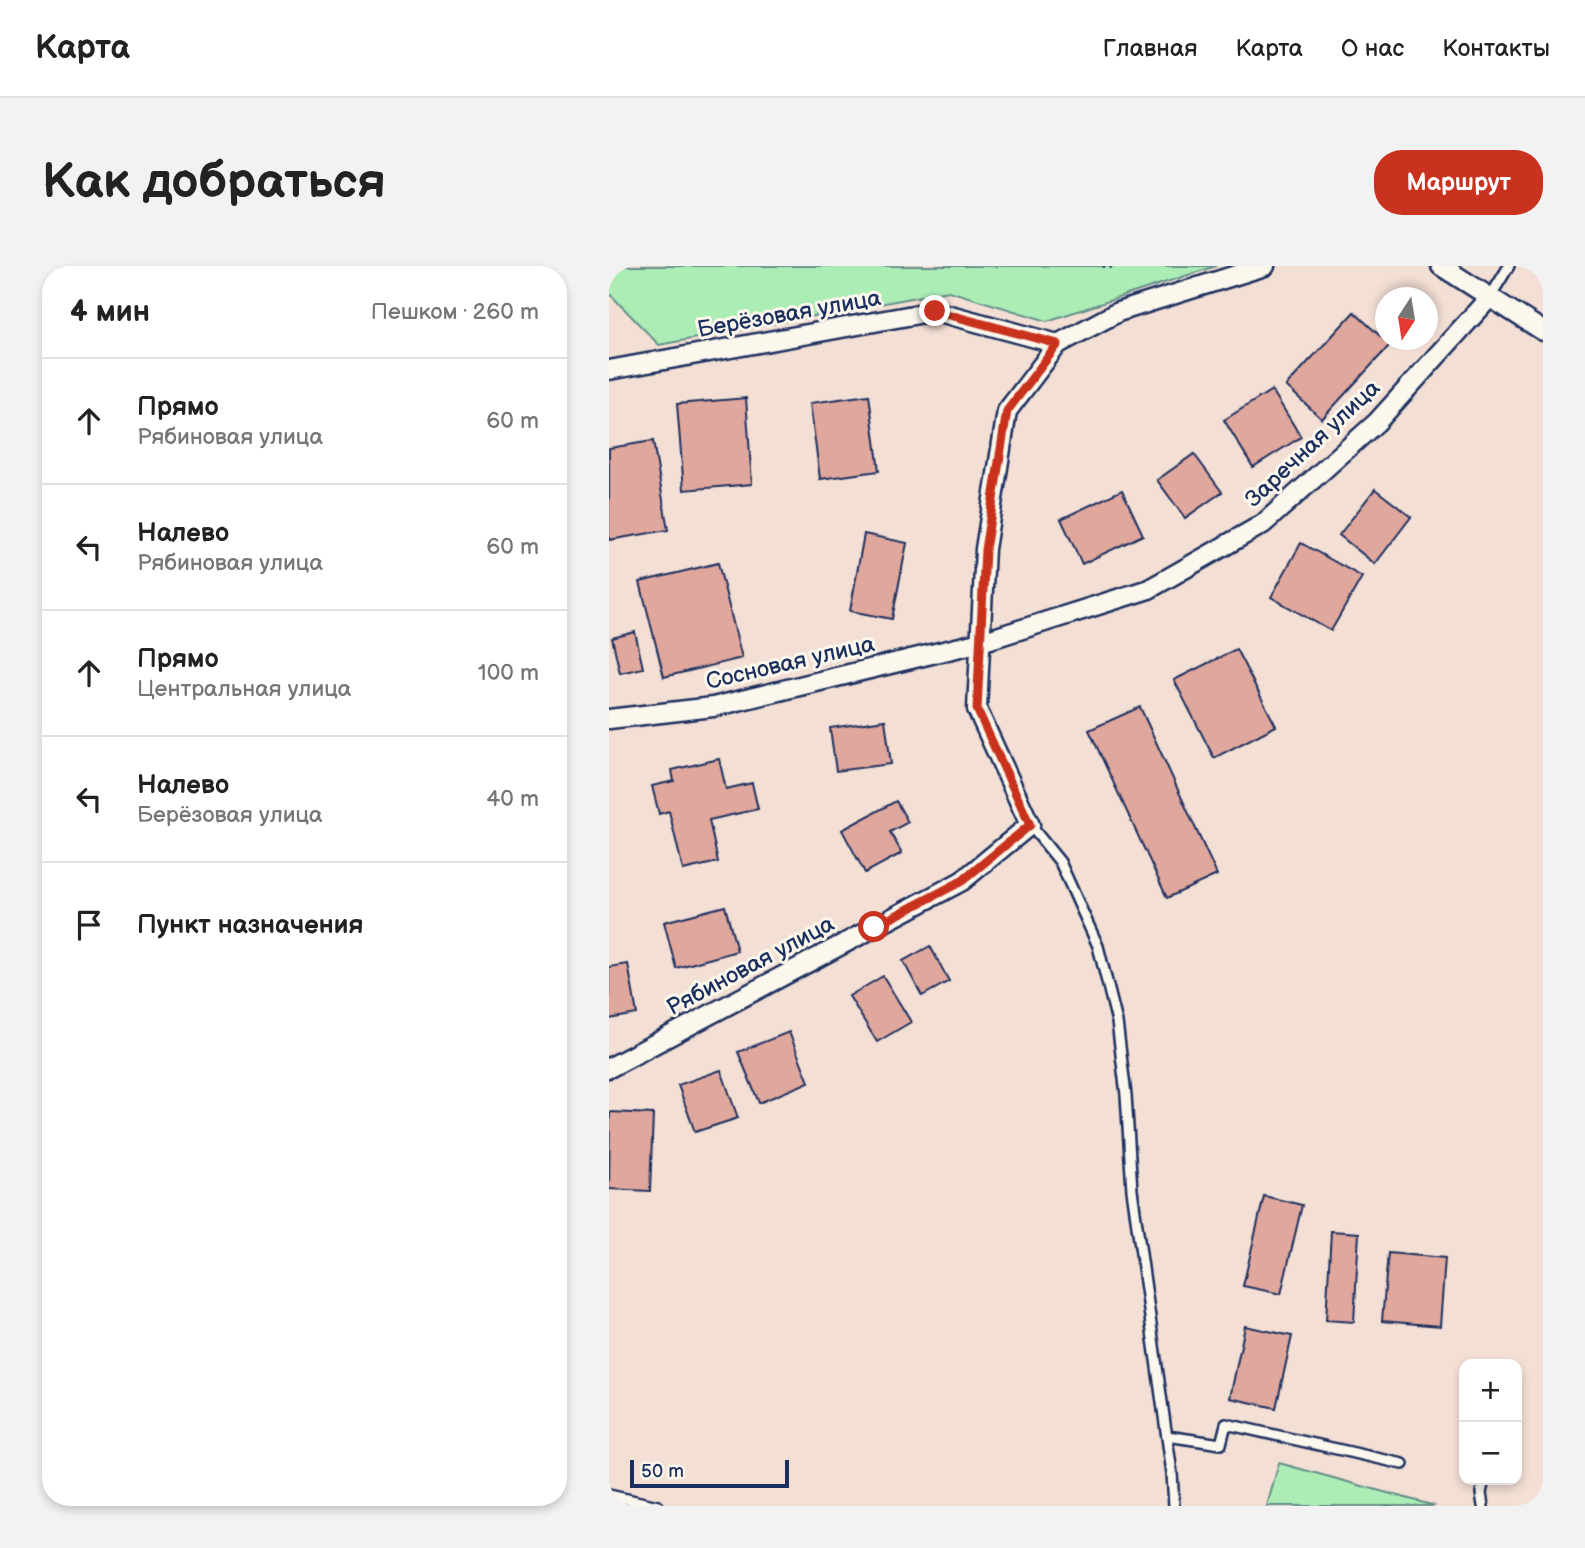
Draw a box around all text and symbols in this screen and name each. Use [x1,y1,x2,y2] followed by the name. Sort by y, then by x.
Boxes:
[35,28,130,68] text: Карта
[1103,34,1197,63] text: Главная
[1235,34,1303,63] text: Карта
[1341,34,1404,63] text: О нас
[1442,34,1550,63] text: Контакты
[1374,150,1543,215] button: Маршрут
[42,153,386,212] text: Как добраться
[695,284,883,344] street label: Берёзовая улица
[1375,287,1438,350] north arrow
[70,294,150,330] text: 4 мин
[919,295,950,326] route end
[371,298,539,326] text: Пешком · 260 m
[1240,374,1386,513] street label: Заречная улица
[137,392,219,423] text: Прямо
[70,402,108,440] icon: ahead
[486,407,539,435] text: 60 m
[137,423,323,451] text: Рябиновая улица
[137,518,229,549] text: Налево
[70,528,108,566] icon: left
[486,533,539,561] text: 60 m
[137,549,323,577] text: Рябиновая улица
[703,630,878,696] street label: Сосновая улица
[137,644,219,675] text: Прямо
[70,654,108,692] icon: ahead
[478,659,539,687] text: 100 m
[137,675,351,703] text: Центральная улица
[137,770,229,801] text: Налево
[70,780,108,818] icon: left
[486,785,539,813] text: 40 m
[137,801,323,829] text: Берёзовая улица
[70,906,108,944] icon: arrive
[137,910,363,941] text: Пункт назначения
[662,910,840,1022] street label: Рябиновая улица
[858,911,889,942] route start
[1459,1359,1522,1485] map controls
[1459,1359,1522,1422] button: +
[1459,1422,1522,1485] button: −
[630,1457,789,1489] scale bar
[641,1460,684,1483] text: 50 m

